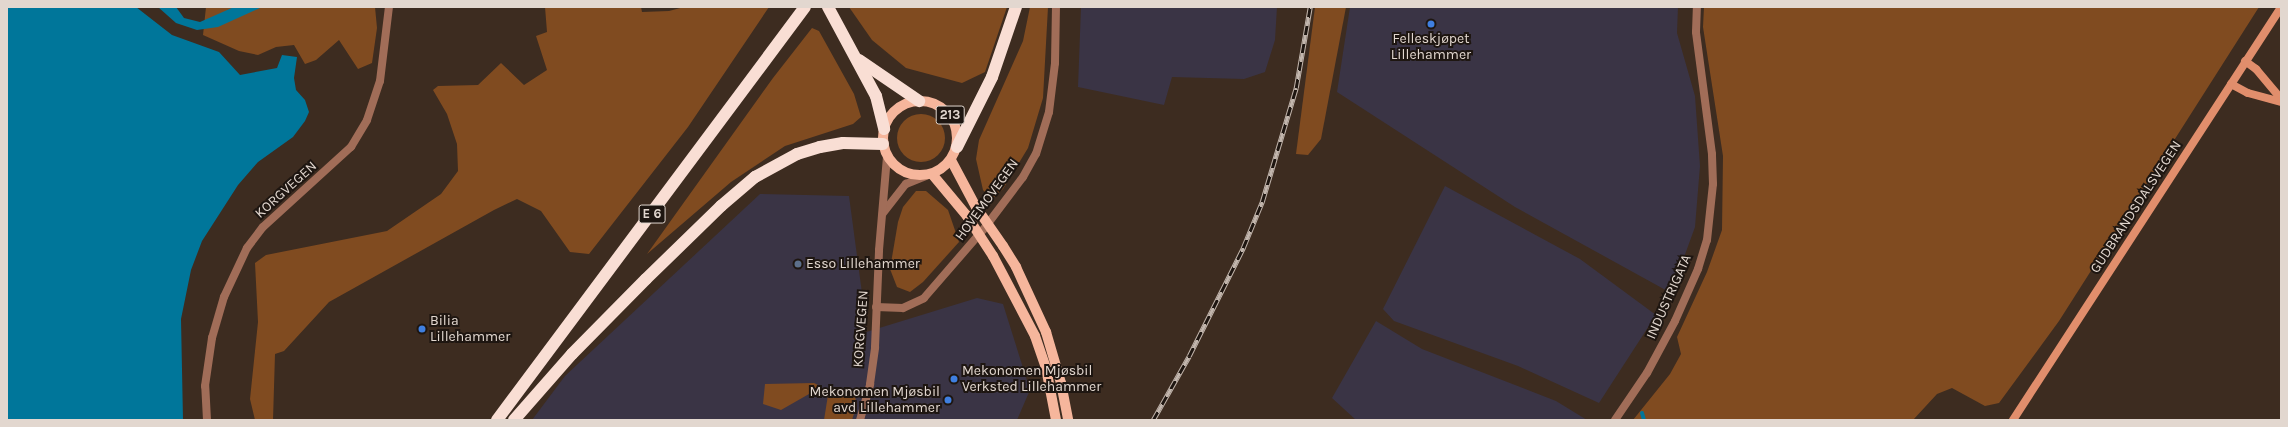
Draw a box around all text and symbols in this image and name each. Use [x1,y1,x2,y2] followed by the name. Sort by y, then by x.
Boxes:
[1426,19,1436,29] marker: Felleskjøpet Lillehammer
[1391,31,1471,64] place label: Felleskjøpet Lillehammer
[935,104,965,126] road number: 213
[2087,138,2185,276] street label: GUDBRANDSDALSVEGEN
[952,156,1022,244] street label: HOVEMOVEGEN
[252,158,320,222] street label: KORGVEGEN
[638,203,666,225] road number: E 6
[1643,252,1695,342] street label: INDUSTRIGATA
[806,256,920,272] place label: Esso Lillehammer
[793,259,803,269] marker: Esso Lillehammer
[850,290,872,368] street label: KORGVEGEN
[430,313,510,346] place label: Bilia Lillehammer
[417,324,427,334] marker: Bilia Lillehammer
[962,363,1101,396] place label: Mekonomen Mjøsbil Verksted Lillehammer
[949,374,959,384] marker: Mekonomen Mjøsbil Verksted Lillehammer
[810,384,940,416] place label: Mekonomen Mjøsbil avd Lillehammer
[943,395,953,405] marker: Mekonomen Mjøsbil avd Lillehammer

